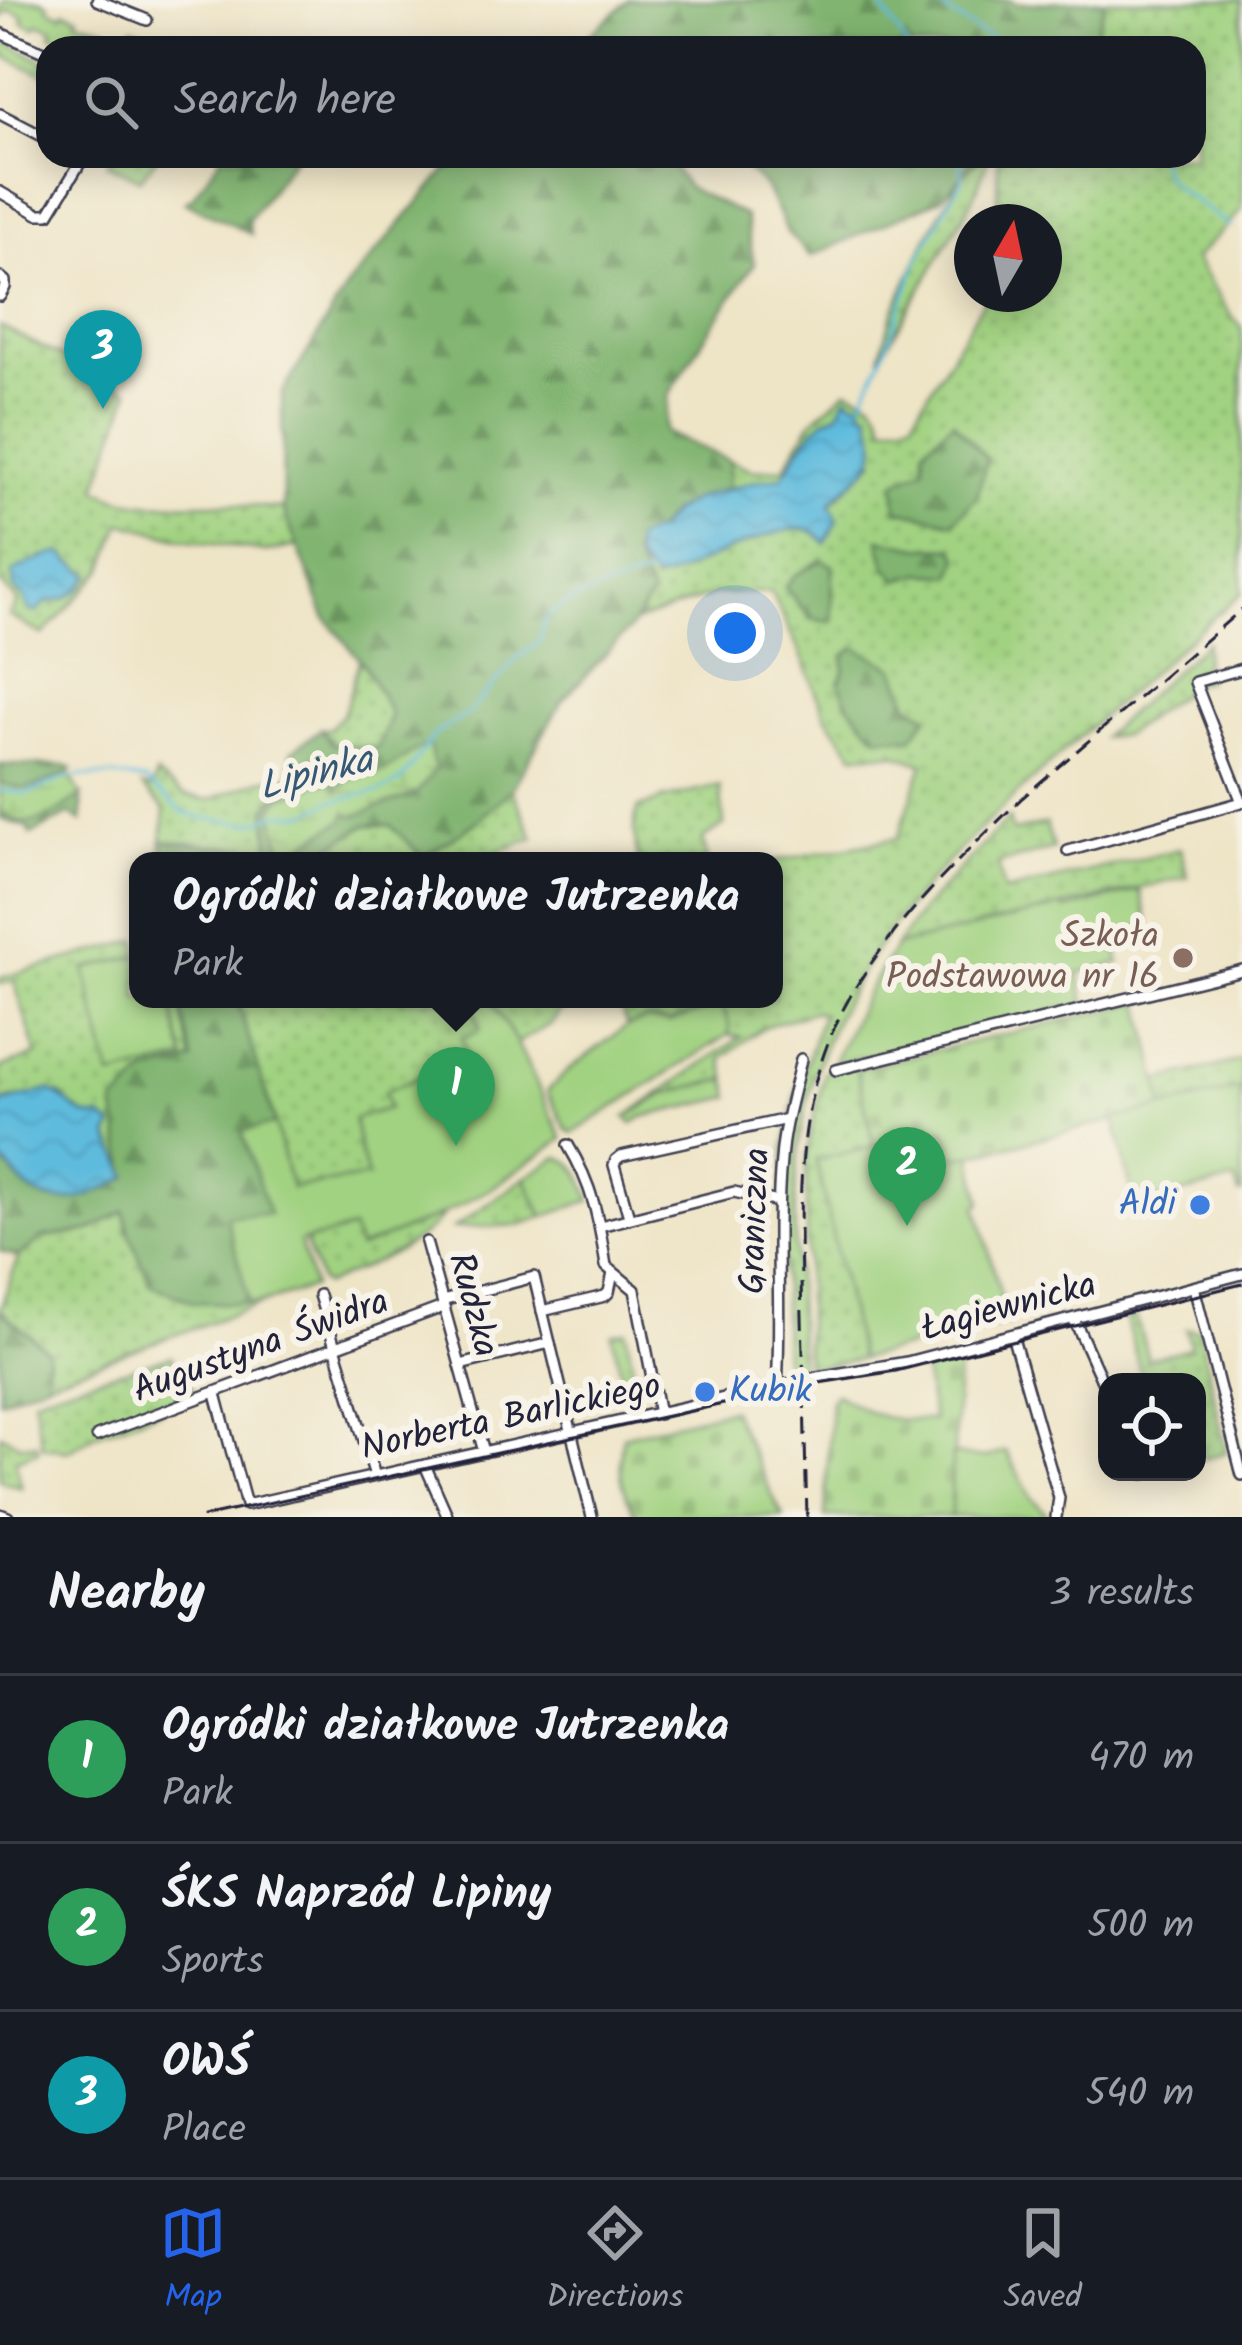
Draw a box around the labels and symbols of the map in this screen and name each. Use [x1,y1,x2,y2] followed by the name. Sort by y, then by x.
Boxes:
[954,204,1062,312] north arrow
[64,310,142,409] pin: 3
[705,603,765,663] your location
[252,729,383,820] water label: Lipinka
[886,909,1159,1007] place label: Szkoła Podstawowa nr 16
[1170,945,1196,971] marker: Szkoła Podstawowa nr 16
[417,1047,495,1146] pin: 1
[868,1127,946,1226] pin: 2
[725,1147,787,1295] street label: Graniczna
[1119,1177,1177,1234] place label: Aldi
[1187,1192,1213,1218] marker: Aldi
[431,1246,513,1364] street label: Rudzka
[915,1257,1103,1359] street label: Łagiewnicka
[125,1274,397,1420] street label: Augustyna Świdra
[356,1358,666,1478] street label: Norberta Barlickiego
[729,1364,813,1421] place label: Kubik
[692,1379,718,1405] marker: Kubik

